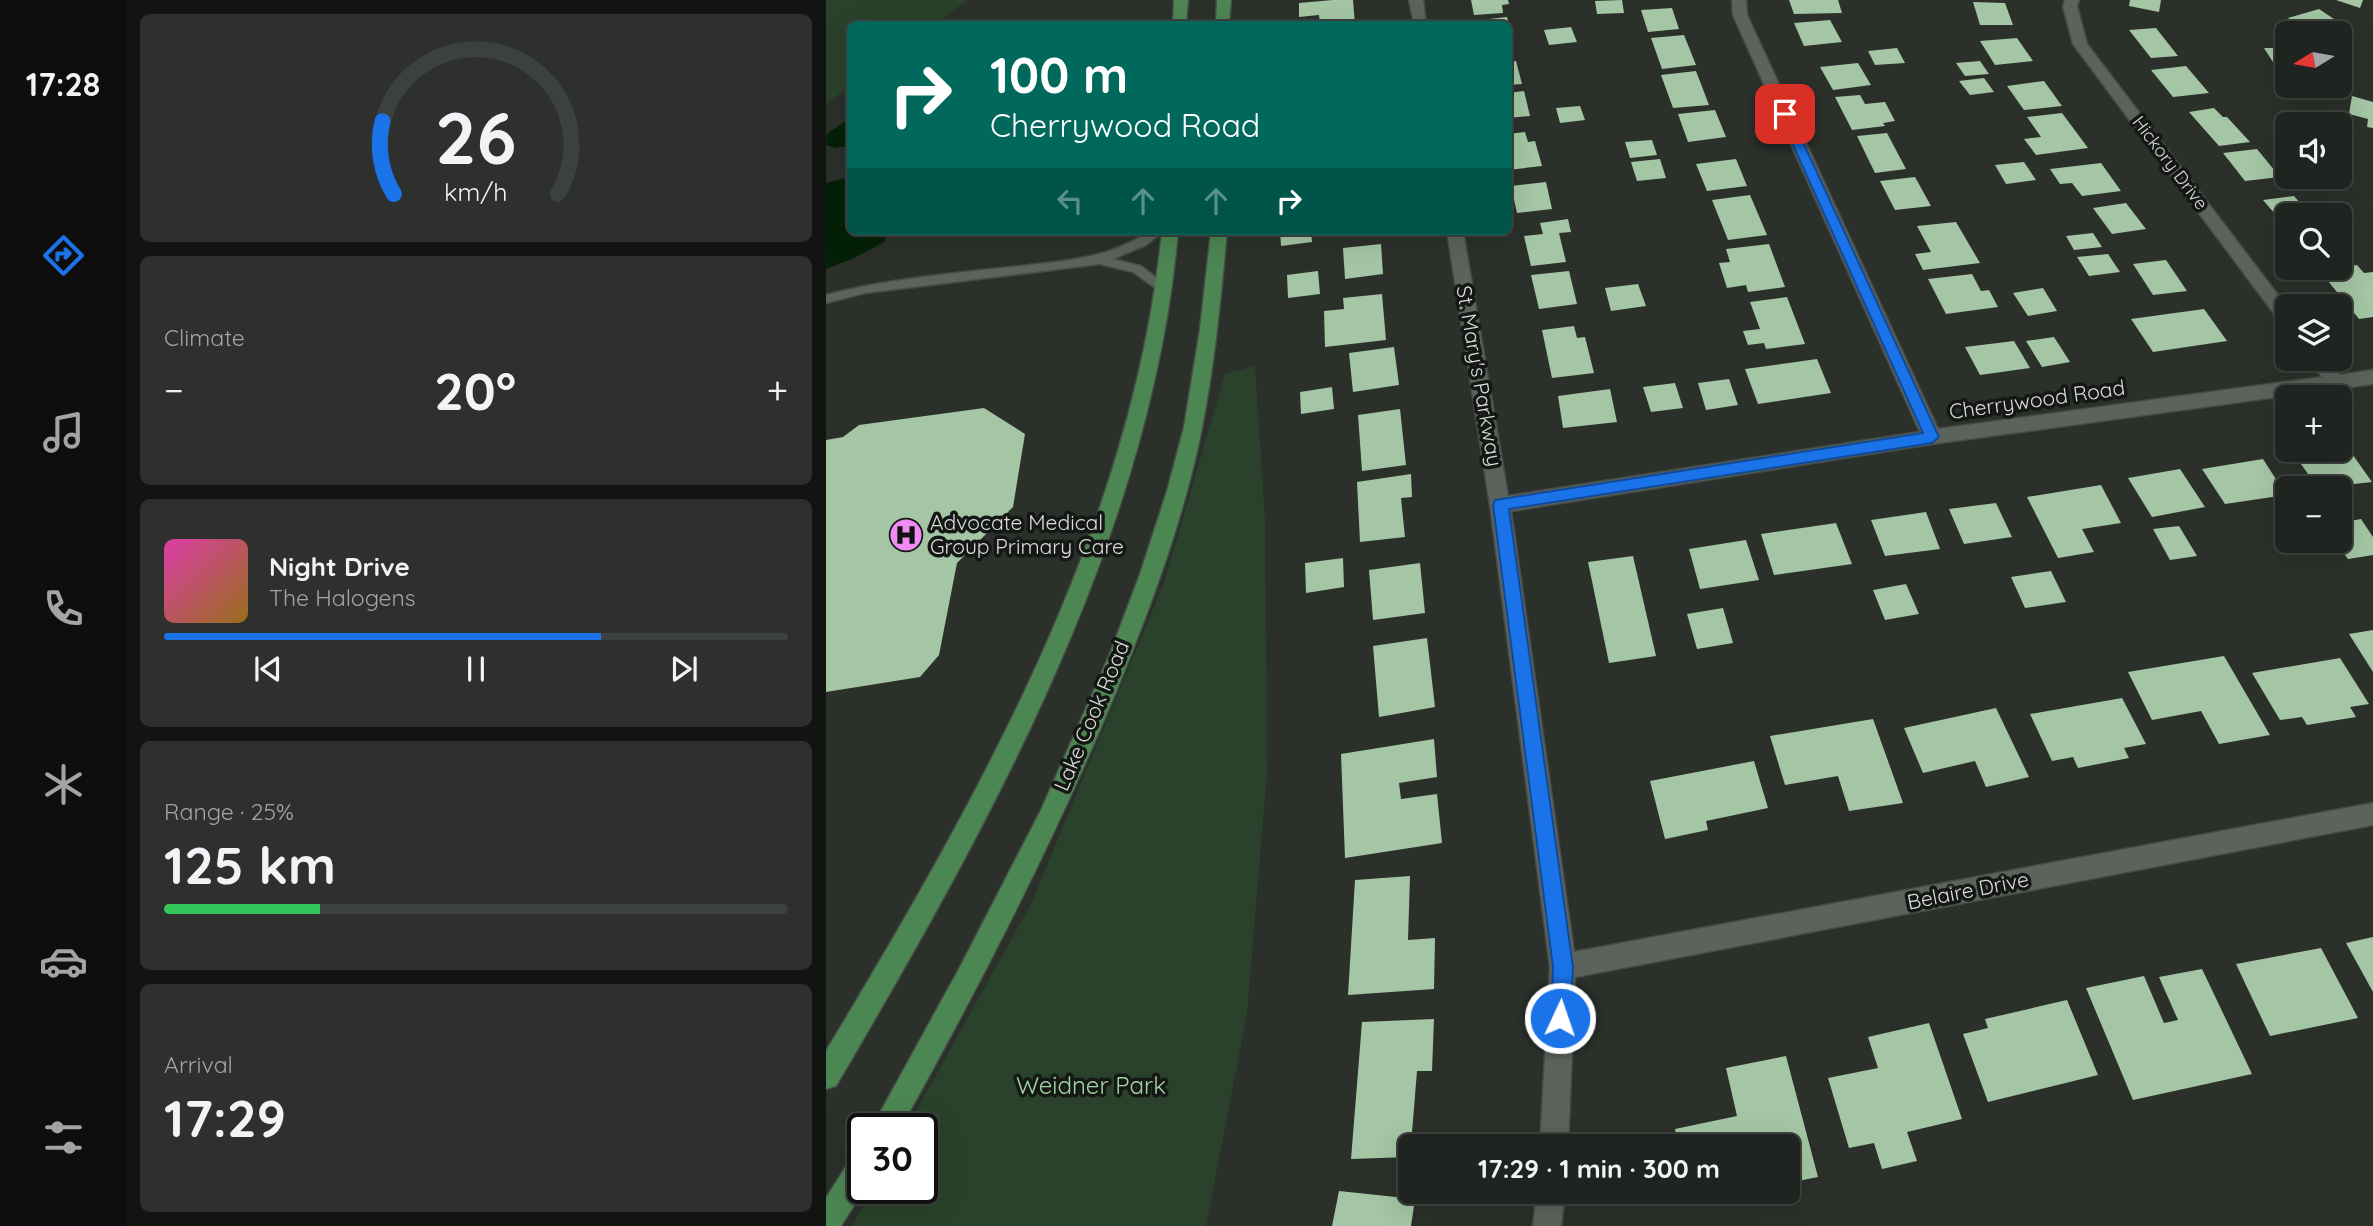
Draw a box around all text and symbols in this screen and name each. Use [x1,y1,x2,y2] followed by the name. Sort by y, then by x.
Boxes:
[2275,21,2352,98] north arrow
[2275,21,2352,553] map controls
[990,44,1128,105] text: 100 m
[875,49,966,140] icon: right
[26,64,100,104] text: 17:28
[1755,84,1815,144] pin
[435,92,517,183] text: 26
[1766,95,1804,133] icon: arrive
[990,105,1260,145] text: Cherrywood Road
[2128,111,2213,214] street label: Hickory Drive
[2275,112,2352,189] button: sound
[444,176,508,207] text: km/h
[1051,182,1089,220] icon: left
[1124,182,1162,220] icon: ahead
[1197,182,1235,220] icon: ahead
[1270,182,1308,220] icon: right
[2275,203,2352,280] button: search
[39,231,88,280] icon: directions
[1451,283,1509,468] street label: St. Mary's Parkway
[2275,294,2352,371] button: layers
[164,323,245,352] text: Climate
[434,358,516,423] text: 20°
[164,366,184,414] text: −
[767,366,788,414] text: +
[1947,374,2126,424] street label: Cherrywood Road
[2275,385,2352,462] button: +
[39,408,88,457] icon: music
[2275,476,2352,553] button: −
[930,509,1124,559] place label: Advocate Medical Group Primary Care
[887,516,925,554] hospital icon: Advocate Medical Group Primary Care
[269,550,410,583] text: Night Drive
[269,583,416,612] text: The Halogens
[39,584,88,633] icon: phone
[1048,637,1134,795] street label: Lake Cook Road
[249,650,287,688] icon: previous
[457,650,495,688] icon: pause
[665,650,703,688] icon: next
[39,760,88,809] icon: climate
[164,797,294,826] text: Range · 25%
[164,832,336,897] text: 125 km
[1905,865,2031,915] street label: Belaire Drive
[39,937,88,986] icon: car
[1523,981,1597,1055] position arrow
[164,1050,233,1079] text: Arrival
[1016,1070,1166,1100] park label: Weidner Park
[164,1085,286,1150] text: 17:29
[39,1113,88,1162] icon: filters
[847,1113,938,1204] speed limit sign: 30
[1478,1152,1720,1185] text: 17:29 · 1 min · 300 m

